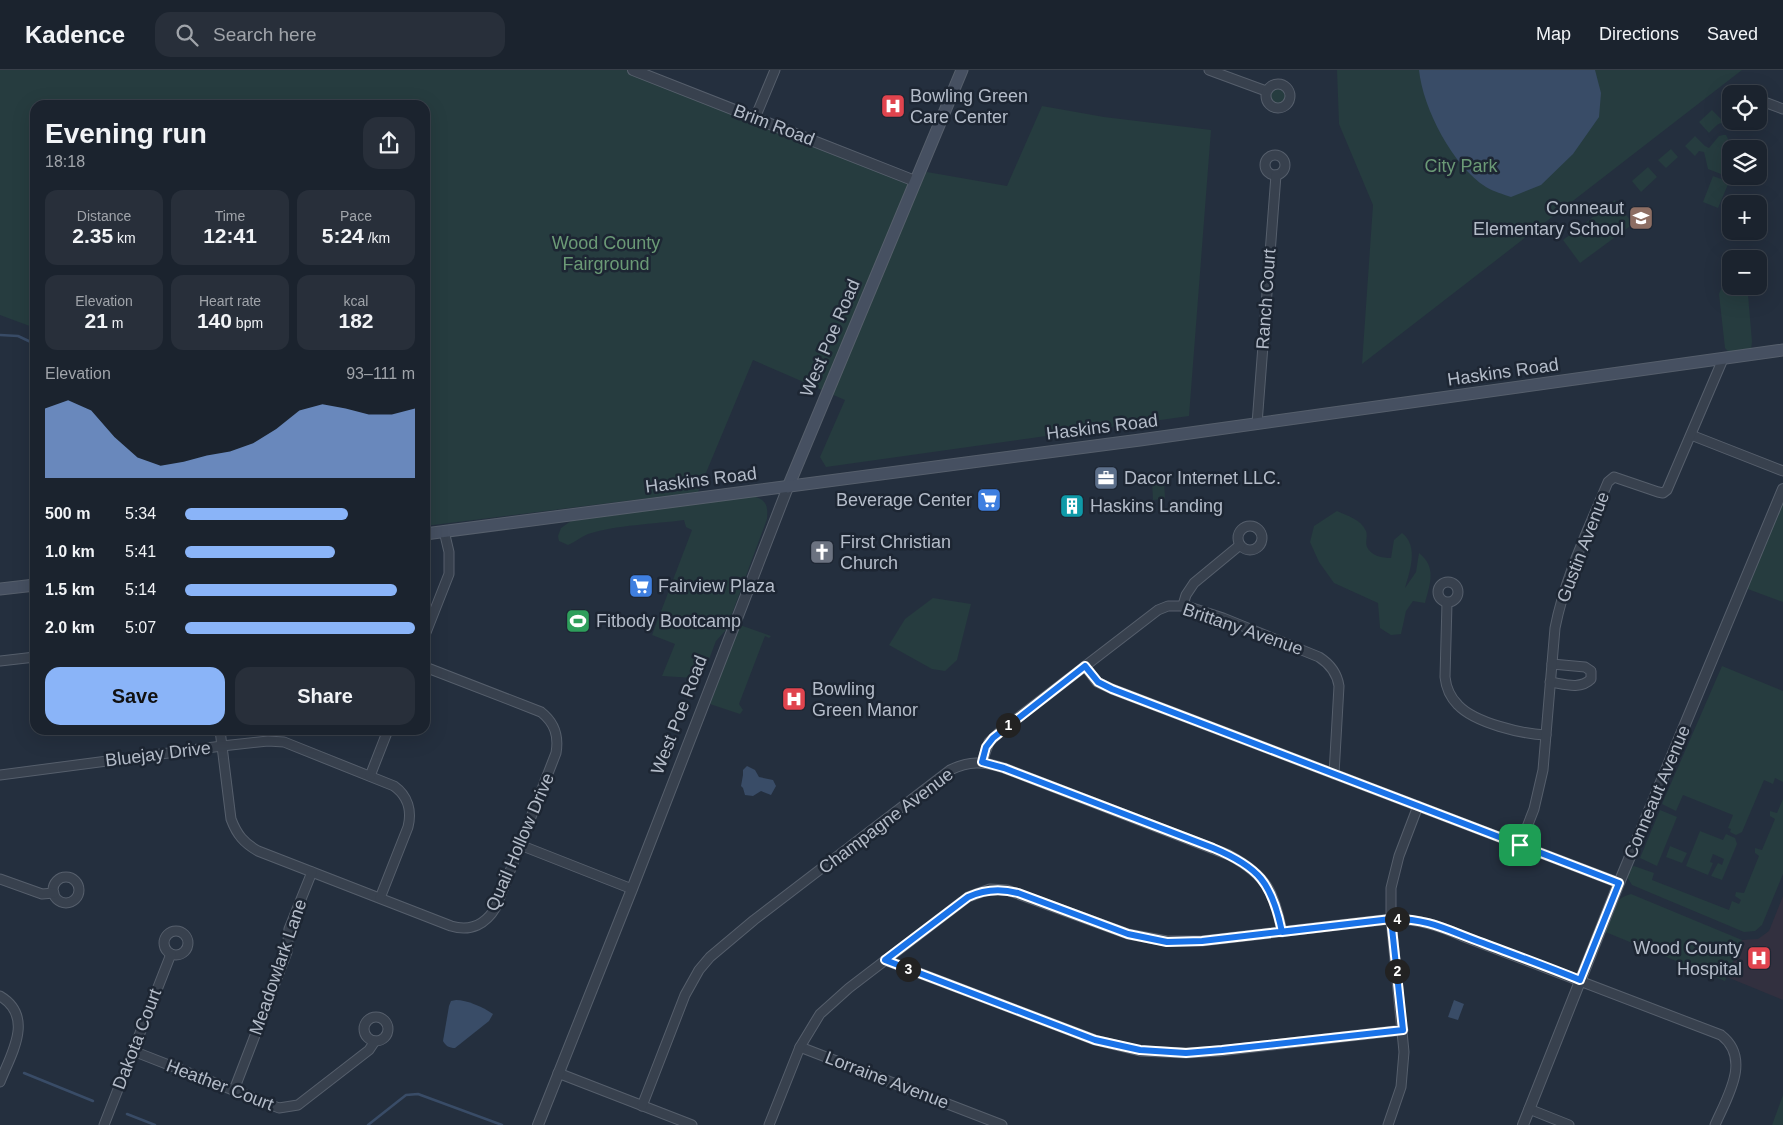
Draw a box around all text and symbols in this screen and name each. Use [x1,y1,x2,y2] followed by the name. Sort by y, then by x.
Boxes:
[155,12,505,57] search box
[25,21,125,48] text: Kadence
[173,21,201,49] icon: search
[213,24,317,45] text: Search here
[1536,24,1571,44] text: Map
[1599,24,1679,44] text: Directions
[1707,24,1758,44] text: Saved
[1722,85,1767,295] map controls
[1722,85,1767,130] button: locate
[910,86,1028,127] place label: Bowling Green Care Center
[880,93,906,119] hospital icon: Bowling Green Care Center
[731,100,817,150] street label: Brim Road
[363,117,415,169] button: share
[45,118,207,149] text: Evening run
[1722,140,1767,185] button: layers
[45,153,85,170] text: 18:18
[1424,156,1499,176] park label: City Park
[1722,195,1767,240] button: +
[1473,198,1624,239] place label: Conneaut Elementary School
[1628,205,1654,231] school or university icon: Conneaut Elementary School
[77,208,131,224] text: Distance
[215,208,245,224] text: Time
[340,208,372,224] text: Pace
[72,224,113,247] text: 2.35
[203,224,257,247] text: 12:41
[322,224,364,247] text: 5:24
[113,230,136,246] text: km
[364,230,390,246] text: /km
[552,233,660,274] park label: Wood County Fairground
[1252,248,1280,350] street label: Ranch Court
[1722,250,1767,295] button: −
[796,276,864,400] street label: West Poe Road
[75,293,133,309] text: Elevation
[199,293,261,309] text: Heart rate
[344,293,368,309] text: kcal
[85,309,108,332] text: 21
[197,309,232,332] text: 140
[338,309,374,332] text: 182
[108,315,123,331] text: m
[232,315,263,331] text: bpm
[1446,354,1560,390] street label: Haskins Road
[45,365,111,382] text: Elevation
[346,365,415,382] text: 93–111 m
[1045,410,1159,444] street label: Haskins Road
[644,463,758,497] street label: Haskins Road
[1093,465,1119,491] office icon: Dacor Internet LLC.
[1124,468,1281,488] place label: Dacor Internet LLC.
[976,487,1002,513] supermarket icon: Beverage Center
[1553,489,1613,605] street label: Gustin Avenue
[836,490,972,510] place label: Beverage Center
[1059,493,1085,519] building icon: Haskins Landing
[1090,496,1223,516] place label: Haskins Landing
[45,505,90,522] text: 500 m
[125,505,156,522] text: 5:34
[840,532,951,573] place label: First Christian Church
[809,539,835,565] church icon: First Christian Church
[45,543,95,560] text: 1.0 km
[125,543,156,560] text: 5:41
[628,573,654,599] supermarket icon: Fairview Plaza
[658,576,776,596] place label: Fairview Plaza
[45,581,95,598] text: 1.5 km
[125,581,156,598] text: 5:14
[1180,599,1306,659] street label: Brittany Avenue
[565,608,591,634] sports icon: Fitbody Bootcamp
[596,611,741,631] place label: Fitbody Bootcamp
[45,619,95,636] text: 2.0 km
[125,619,156,636] text: 5:07
[647,653,711,777] street label: West Poe Road
[45,667,225,725] button: Save
[235,667,415,725] button: Share
[812,679,918,720] place label: Bowling Green Manor
[781,686,807,712] hospital icon: Bowling Green Manor
[996,712,1020,738] pin: 1
[1005,717,1012,733] text: 1
[1620,722,1694,862] street label: Conneaut Avenue
[104,738,212,770] street label: Bluejay Drive
[815,764,957,878] street label: Champagne Avenue
[482,770,558,914] street label: Quail Hollow Drive
[1499,824,1541,866] pin
[1506,831,1534,859] icon: arrive
[245,897,311,1037] street label: Meadowlark Lane
[1384,906,1410,932] pin: 4
[1394,911,1401,927] text: 4
[1633,938,1742,979] place label: Wood County Hospital
[1746,945,1772,971] hospital icon: Wood County Hospital
[896,956,920,982] pin: 3
[1384,958,1410,984] pin: 2
[905,961,912,977] text: 3
[1394,963,1401,979] text: 2
[109,986,165,1092] street label: Dakota Court
[822,1047,952,1113] street label: Lorraine Avenue
[164,1055,276,1115] street label: Heather Court

